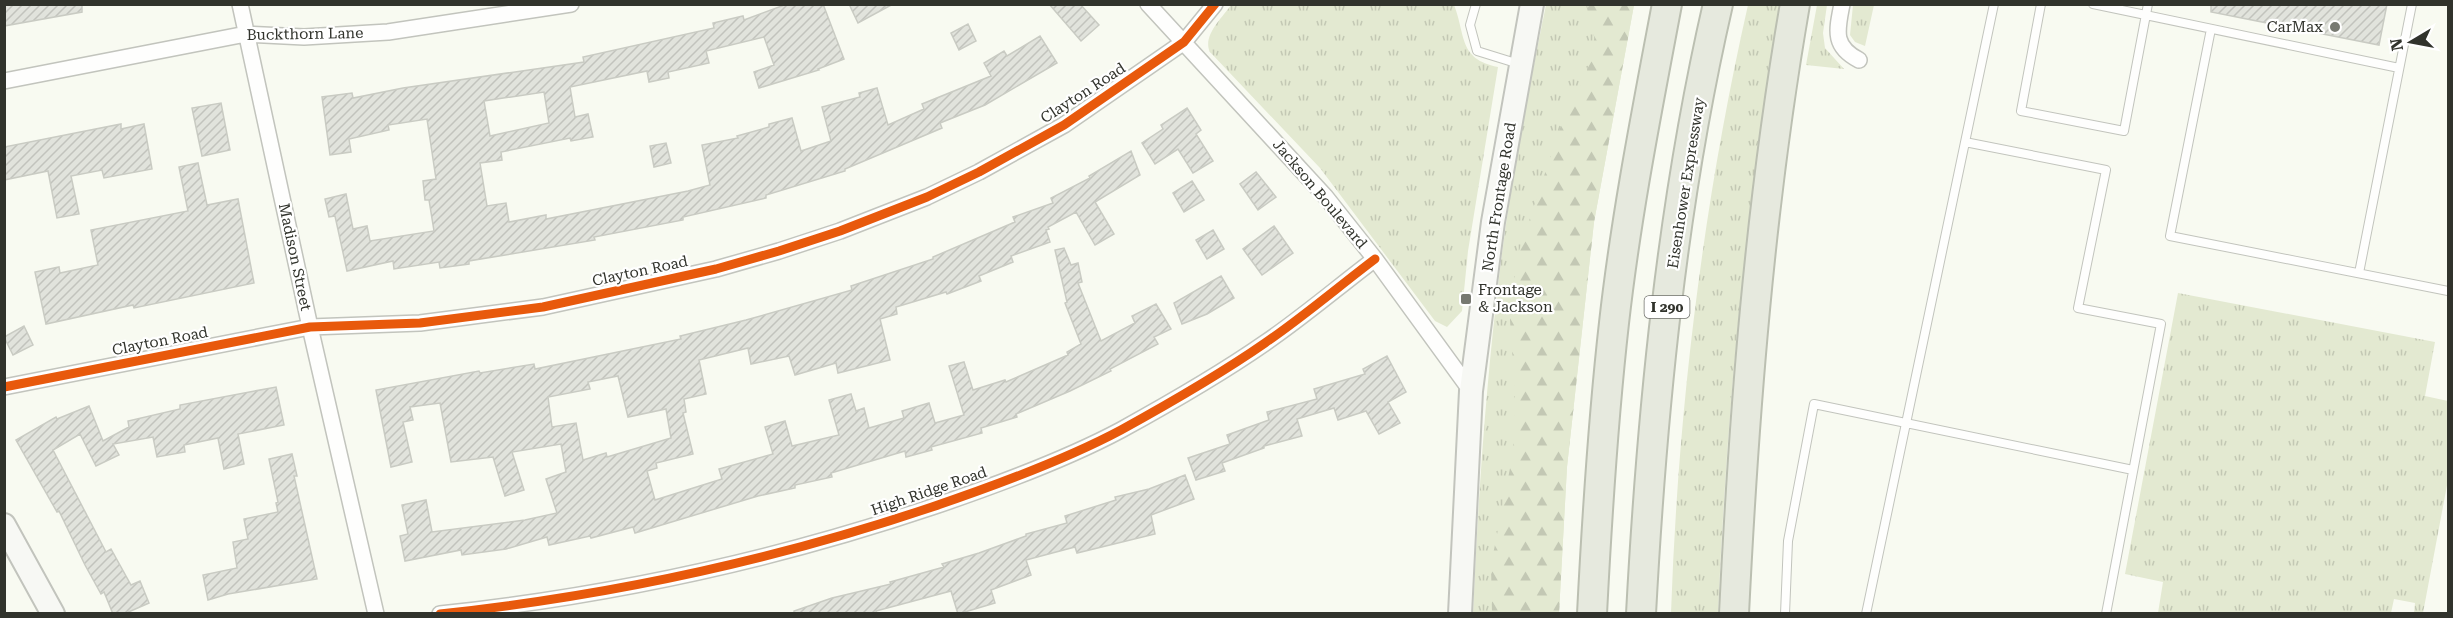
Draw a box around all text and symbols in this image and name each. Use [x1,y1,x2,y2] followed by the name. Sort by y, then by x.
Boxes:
[2381,12,2441,72] north arrow
[2267,18,2323,36] place label: CarMax
[2328,20,2342,34] marker: CarMax
[246,24,364,44] street label: Buckthorn Lane
[2386,37,2407,52] text: N
[1037,59,1129,127] street label: Clayton Road
[1664,96,1708,270] street label: Eisenhower Expressway
[1478,121,1520,273] street label: North Frontage Road
[1269,136,1371,253] street label: Jackson Boulevard
[275,202,315,313] street label: Madison Street
[590,252,690,290] street label: Clayton Road
[1478,281,1553,316] place label: Frontage & Jackson
[1459,292,1473,306] marker: Frontage & Jackson
[1644,296,1690,318] road number: I 290
[110,323,210,359] street label: Clayton Road
[869,463,990,519] street label: High Ridge Road

